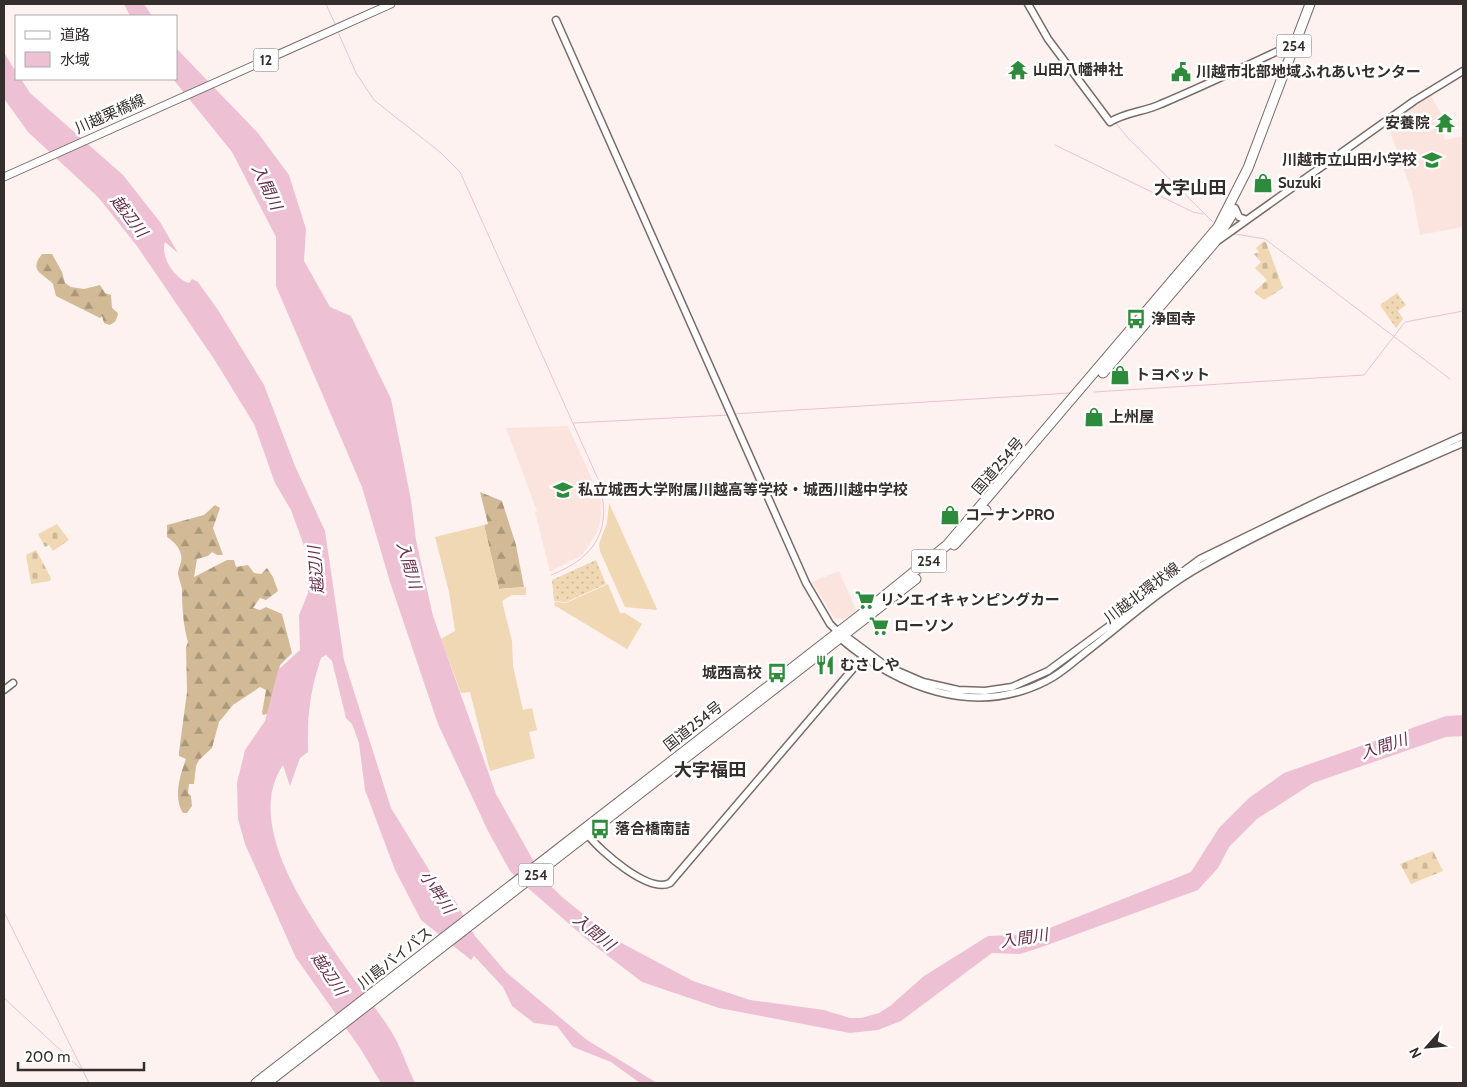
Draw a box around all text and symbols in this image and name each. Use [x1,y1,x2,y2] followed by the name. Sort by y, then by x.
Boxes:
[15,15,178,80] legend
[60,26,90,44] text: 道路
[1276,34,1312,58] road number: 254
[254,48,278,72] road number: 12
[60,51,90,69] text: 水域
[1007,59,1029,81] temple icon: 山田八幡神社
[1033,61,1123,79] place label: 山田八幡神社
[1170,61,1192,83] public building icon: 川越市北部地域ふれあいセンター
[1196,63,1421,81] place label: 川越市北部地域ふれあいセンター
[72,91,148,137] street label: 川越栗橋線
[1434,112,1456,134] temple icon: 安養院
[1385,114,1430,132] place label: 安養院
[1421,149,1443,171] school or university icon: 川越市立山田小学校
[1282,151,1417,169] place label: 川越市立山田小学校
[248,161,287,215] water label: 入間川
[1252,172,1274,194] shop icon: Suzuki
[1278,174,1321,192] place label: Suzuki
[1154,177,1226,199] district label: 大字山田
[107,191,152,242] water label: 越辺川
[1125,308,1147,330] bus stop icon: 浄国寺
[1151,310,1196,328] place label: 浄国寺
[1109,364,1131,386] shop icon: トヨペット
[1135,366,1210,384] place label: トヨペット
[1083,406,1105,428] shop icon: 上州屋
[1109,408,1154,426] place label: 上州屋
[968,434,1028,498] street label: 国道254号
[552,479,574,501] school or university icon: 私立城西大学附属川越高等学校・城西川越中学校
[578,481,908,499] place label: 私立城西大学附属川越高等学校・城西川越中学校
[939,504,961,526] shop icon: コーナンPRO
[965,506,1055,524] place label: コーナンPRO
[393,539,425,593] water label: 入間川
[304,543,328,595] water label: 越辺川
[912,550,946,572] road number: 254
[1101,559,1183,627] street label: 川越北環状線
[854,589,876,611] supermarket icon: リンエイキャンピングカー
[880,591,1060,609] place label: リンエイキャンピングカー
[868,615,890,637] supermarket icon: ローソン
[894,617,954,635] place label: ローソン
[814,654,836,676] restaurant icon: むさしや
[840,656,900,674] place label: むさしや
[766,662,788,684] bus stop icon: 城西高校
[702,664,762,682] place label: 城西高校
[660,697,726,755] street label: 国道254号
[1358,729,1412,762] water label: 入間川
[674,759,746,781] district label: 大字福田
[589,818,611,840] bus stop icon: 落合橋南詰
[615,820,690,838] place label: 落合橋南詰
[518,864,554,886] road number: 254
[416,867,459,919] water label: 小畔川
[569,910,620,956] water label: 入間川
[354,923,436,993] street label: 川島バイパス
[999,925,1051,951] water label: 入間川
[308,949,351,1001] water label: 越辺川
[1402,1022,1452,1072] north arrow
[18,1040,144,1072] scale bar
[1405,1044,1426,1061] text: N
[25,1048,70,1066] text: 200 m

